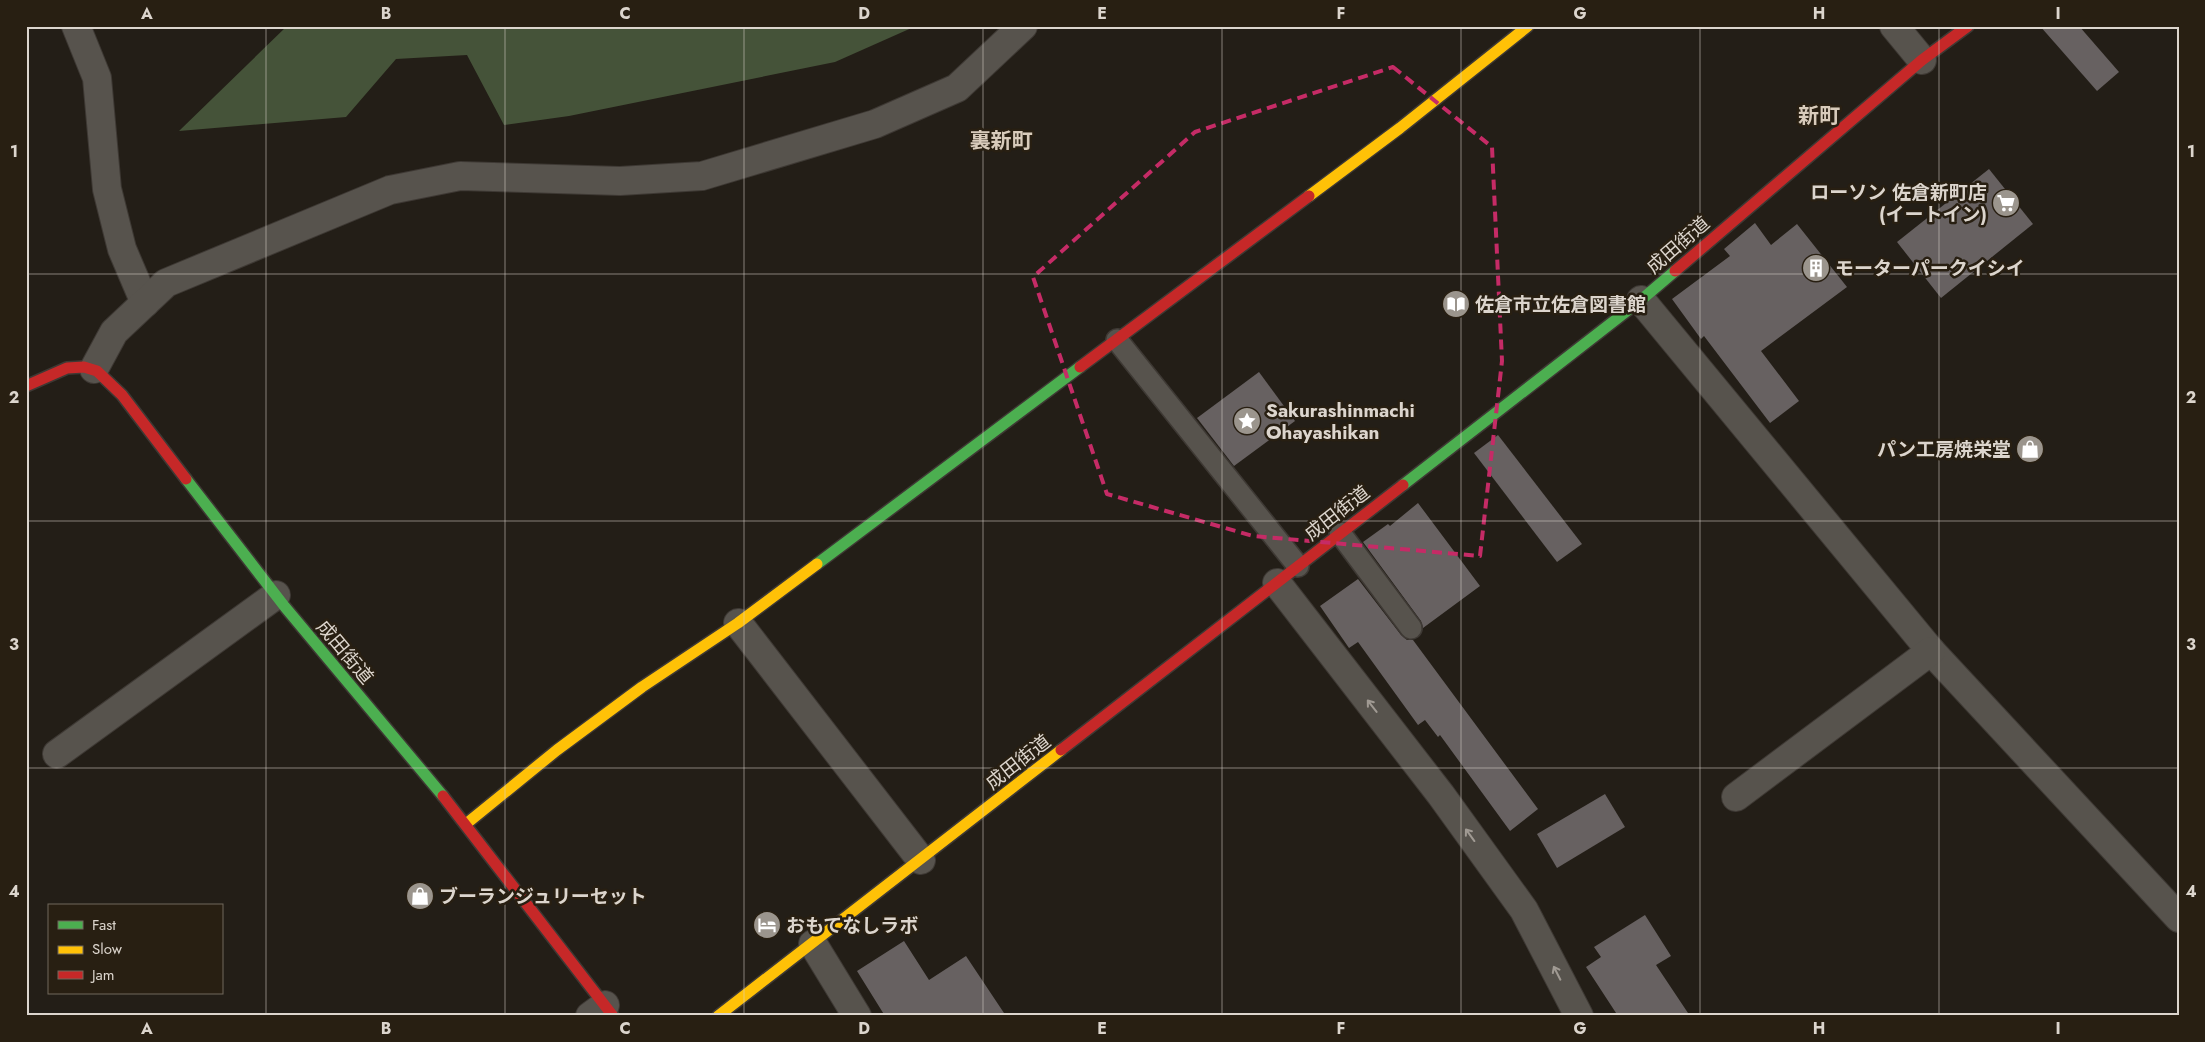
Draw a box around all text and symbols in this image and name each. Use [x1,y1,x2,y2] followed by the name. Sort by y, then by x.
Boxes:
[140,2,153,25] text: A
[381,2,391,25] text: B
[619,2,631,25] text: C
[858,2,870,25] text: D
[1097,2,1107,25] text: E
[1337,2,1345,25] text: F
[1573,2,1587,25] text: G
[1813,2,1825,25] text: H
[2055,2,2061,25] text: I
[1798,101,1840,131] district label: 新町
[970,126,1033,156] district label: 裏新町
[10,140,18,163] text: 1
[2187,140,2195,163] text: 1
[1810,179,1987,228] place label: ローソン 佐倉新町店 (イートイン)
[1991,188,2021,218] supermarket icon: ローソン 佐倉新町店 (イートイン)
[1640,210,1716,280] street label: 成田街道
[1801,253,1831,283] building icon: モーターパークイシイ
[1835,255,2025,282] place label: モーターパークイシイ
[1441,289,1471,319] library icon: 佐倉市立佐倉図書館
[1475,291,1646,318] place label: 佐倉市立佐倉図書館
[9,386,19,409] text: 2
[2186,386,2196,409] text: 2
[1266,397,1415,446] place label: Sakurashinmachi Ohayashikan
[1232,406,1262,436] place icon: Sakurashinmachi Ohayashikan
[2015,434,2045,464] shop icon: パン工房焼栄堂
[1877,436,2011,463] place label: パン工房焼栄堂
[1299,479,1375,547] street label: 成田街道
[310,614,380,690] street label: 成田街道
[9,633,19,656] text: 3
[2186,633,2196,656] text: 3
[1367,700,1378,713] one-way arrow
[980,728,1056,796] street label: 成田街道
[1465,828,1475,842] one-way arrow
[8,880,20,903] text: 4
[2185,880,2197,903] text: 4
[405,881,435,911] shop icon: ブーランジュリーセット
[439,883,647,910] place label: ブーランジュリーセット
[48,904,222,994] legend
[752,910,782,940] hotel icon: おもてなしラボ
[786,912,918,939] place label: おもてなしラボ
[92,914,116,936] text: Fast
[92,938,123,960] text: Slow
[90,964,115,986] text: Jam
[1552,965,1562,980] one-way arrow
[140,1017,153,1040] text: A
[381,1017,391,1040] text: B
[619,1017,631,1040] text: C
[858,1017,870,1040] text: D
[1097,1017,1107,1040] text: E
[1337,1017,1345,1040] text: F
[1573,1017,1587,1040] text: G
[1813,1017,1825,1040] text: H
[2055,1017,2061,1040] text: I

